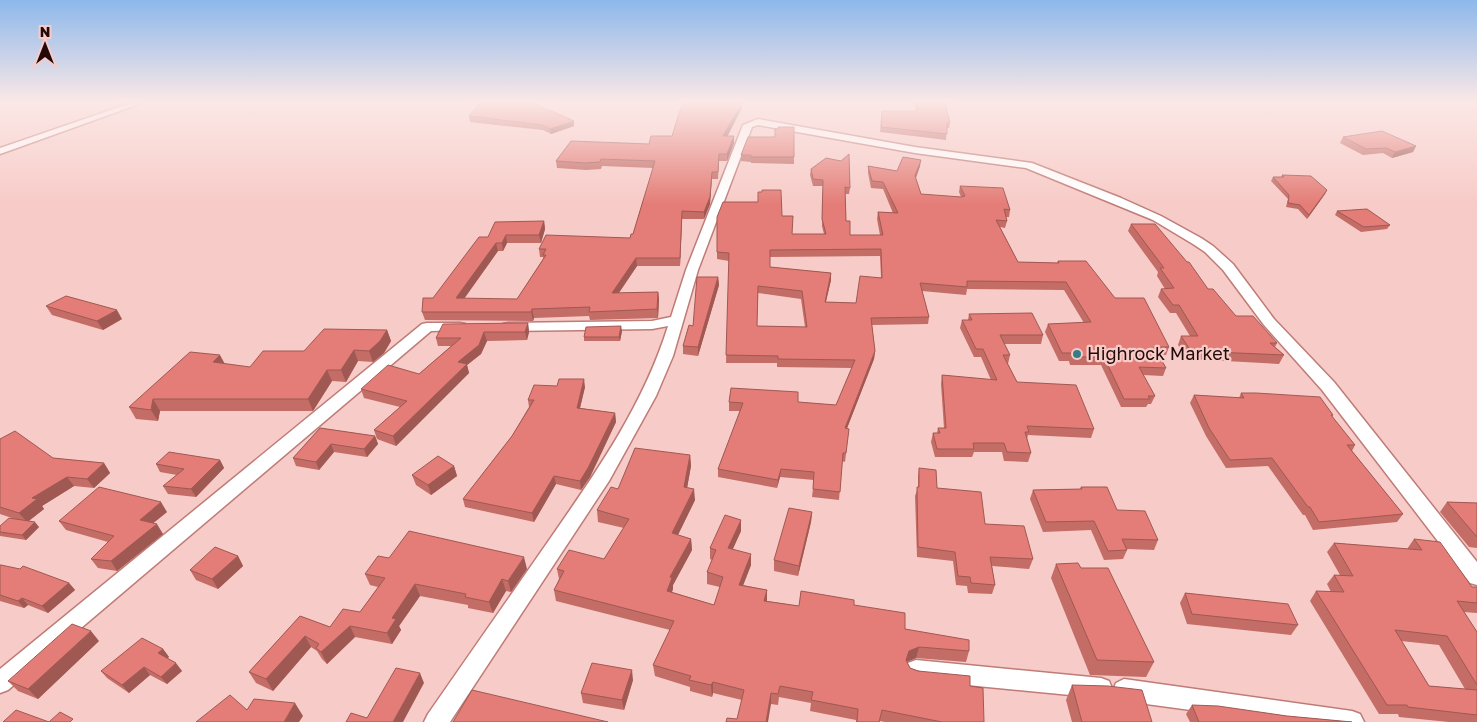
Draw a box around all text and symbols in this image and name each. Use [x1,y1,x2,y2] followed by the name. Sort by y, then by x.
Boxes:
[20,20,70,70] north arrow
[40,23,50,40] text: N
[1087,342,1230,364] place label: Highrock Market
[1071,348,1083,360] marker: Highrock Market

